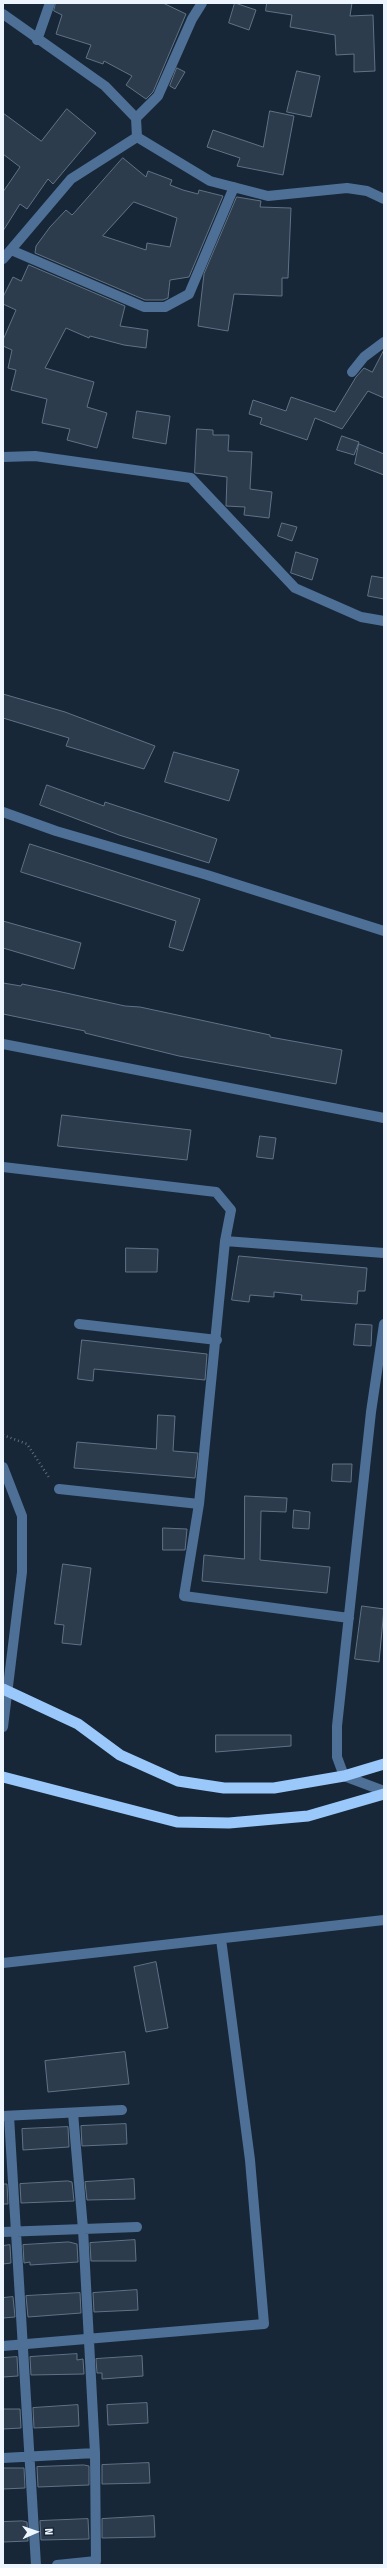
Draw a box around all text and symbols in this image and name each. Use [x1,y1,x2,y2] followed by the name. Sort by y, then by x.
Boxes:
[16,2512,56,2552] north arrow
[42,2528,55,2535] text: N

